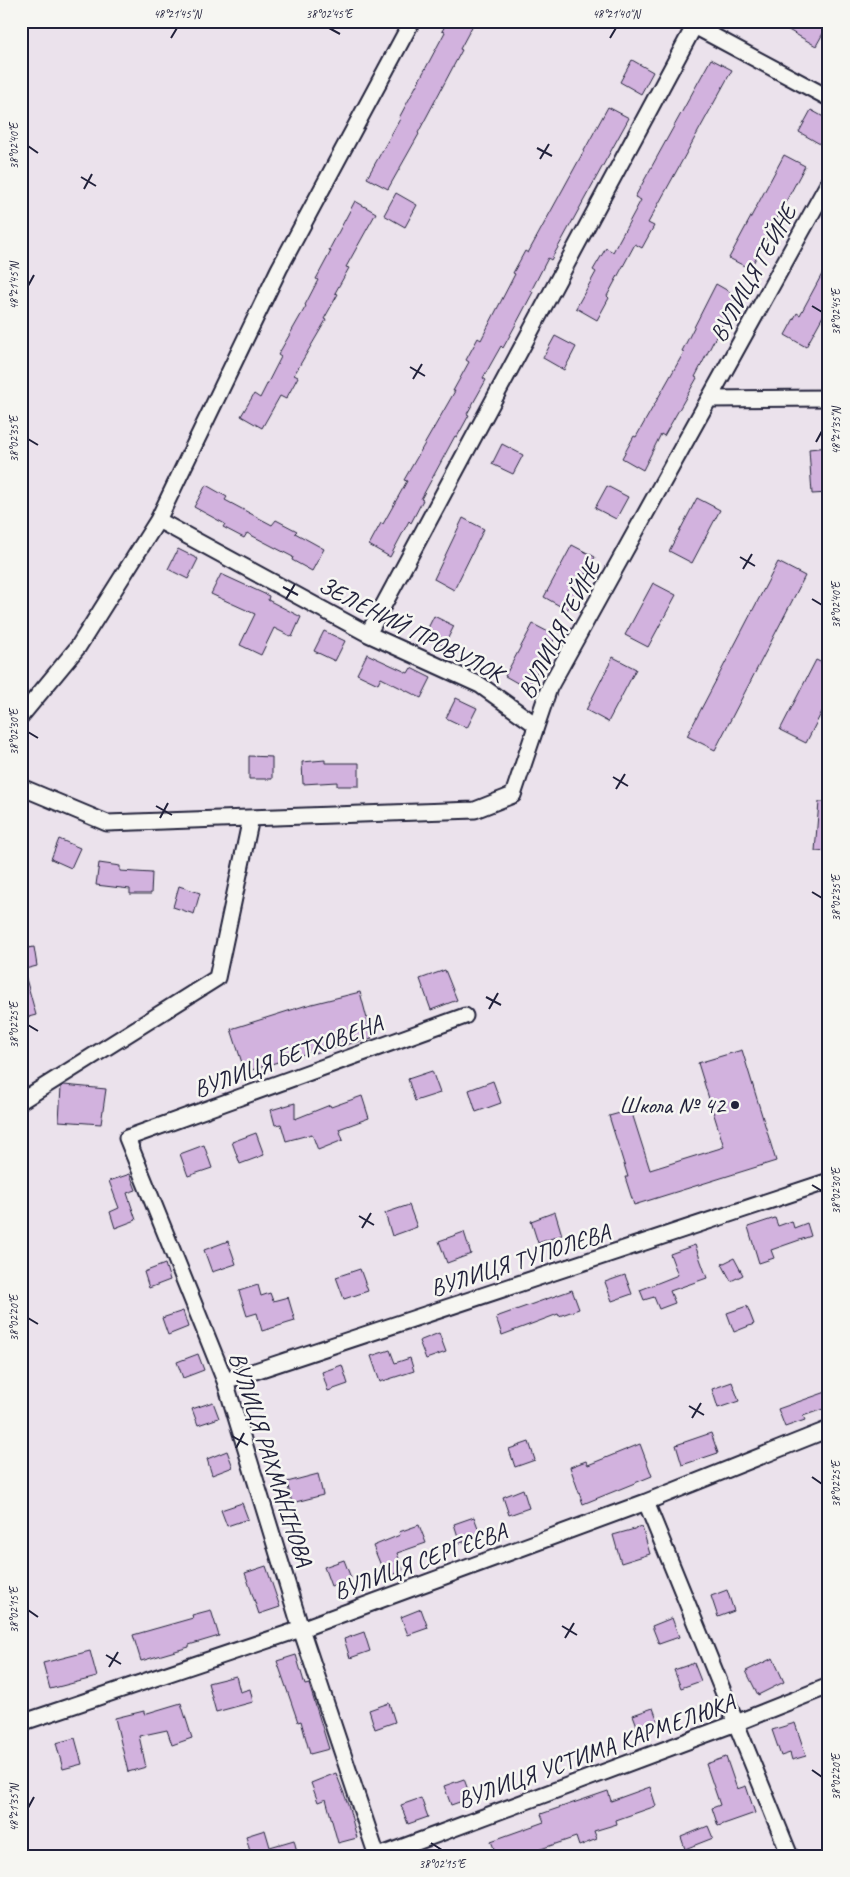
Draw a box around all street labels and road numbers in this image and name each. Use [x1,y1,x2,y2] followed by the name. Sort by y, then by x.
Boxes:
[703,197,804,347] street label: ВУЛИЦЯ ГЕЙНЕ
[511,552,608,704] street label: ВУЛИЦЯ ГЕЙНЕ
[314,570,512,690] street label: ЗЕЛЕНИЙ ПРОВУЛОК
[189,1008,387,1104] street label: ВУЛИЦЯ БЕТХОВЕНА
[426,1217,614,1303] street label: ВУЛИЦЯ ТУПОЛЄВА
[222,1348,320,1571] street label: ВУЛИЦЯ РАХМАНІНОВА
[329,1515,512,1606] street label: ВУЛИЦЯ СЕРГЄЄВА
[453,1687,740,1815] street label: ВУЛИЦЯ УСТИМА КАРМЕЛЮКА

